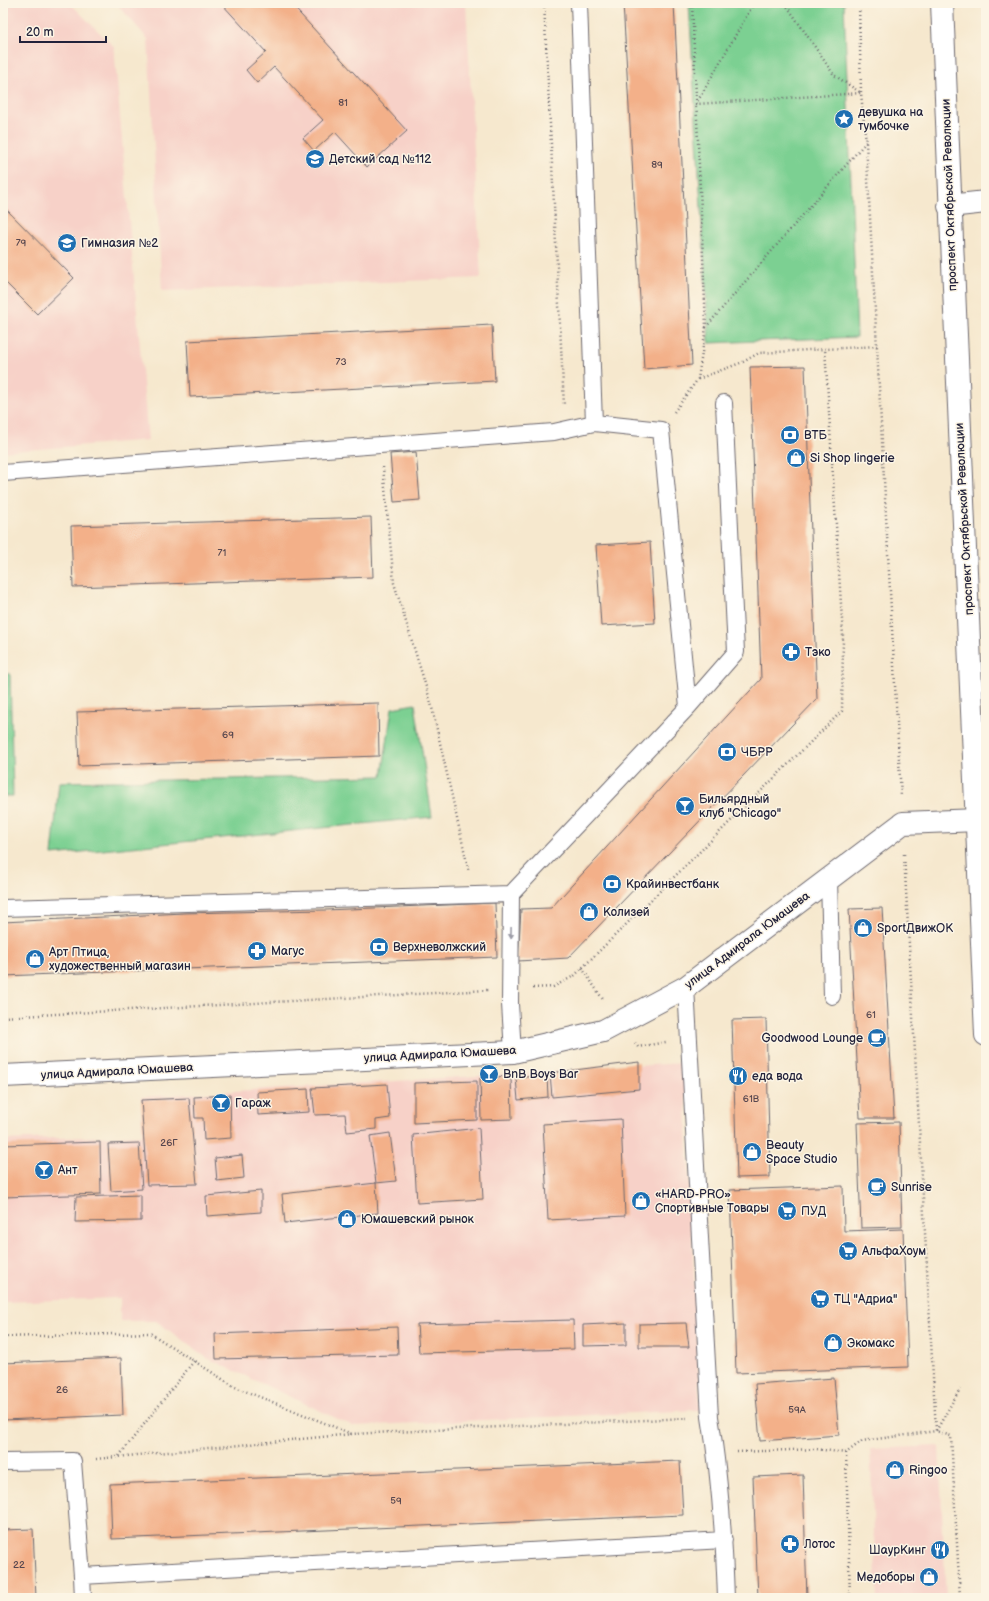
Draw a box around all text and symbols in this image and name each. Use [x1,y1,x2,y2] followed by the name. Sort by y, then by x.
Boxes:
[20,18,106,44] scale bar
[26,25,53,40] text: 20 m
[338,97,348,109] house number: 81
[939,98,960,291] street label: проспект Октябрьской Революции
[858,105,923,134] place label: девушка на тумбочке
[833,108,855,130] place icon: девушка на тумбочке
[304,148,326,170] school or university icon: Детский сад №112
[329,152,431,167] place label: Детский сад №112
[651,159,663,171] house number: 89
[56,232,78,254] school or university icon: Гимназия №2
[81,236,158,251] place label: Гимназия №2
[16,237,27,249] house number: 79
[335,356,347,368] house number: 73
[952,422,977,616] street label: проспект Октябрьской Революции
[779,424,801,446] bank icon: ВТБ
[804,428,828,443] place label: ВТБ
[785,447,807,469] shop icon: Si Shop lingerie
[810,451,895,466] place label: Si Shop lingerie
[218,547,227,559] house number: 71
[780,641,802,663] pharmacy icon: Тэко
[805,645,831,660] place label: Тэко
[222,729,234,741] house number: 69
[716,741,738,763] bank icon: ЧБРР
[741,745,773,760] place label: ЧБРР
[699,792,781,821] place label: Бильярдный клуб "Chicago"
[674,795,696,817] bar icon: Бильярдный клуб "Chicago"
[601,873,623,895] bank icon: Крайинвестбанк
[626,877,720,892] place label: Крайинвестбанк
[682,888,813,992] street label: улица Адмирала Юмашева
[578,901,600,923] shop icon: Колизей
[603,905,650,920] place label: Колизей
[852,917,874,939] shop icon: SportДвижOK
[877,921,953,936] place label: SportДвижOK
[507,927,514,939] one-way arrow
[368,936,390,958] bank icon: Верхневолжский
[246,940,268,962] pharmacy icon: Магус
[393,940,486,955] place label: Верхневолжский
[271,944,304,959] place label: Магус
[48,945,191,974] place label: Арт Птица, художественный магазин
[24,948,46,970] shop icon: Арт Птица, художественный магазин
[866,1009,876,1021] house number: 61
[866,1027,888,1049] cafe icon: Goodwood Lounge
[761,1031,863,1046] place label: Goodwood Lounge
[363,1043,517,1066] street label: улица Адмирала Юмашева
[40,1060,194,1083] street label: улица Адмирала Юмашева
[478,1063,500,1085] bar icon: BnB Boys Bar
[727,1065,749,1087] restaurant icon: еда вода
[503,1067,579,1082] place label: BnB Boys Bar
[752,1069,803,1084] place label: еда вода
[210,1092,232,1114] bar icon: Гараж
[743,1093,760,1105] house number: 61В
[235,1096,272,1111] place label: Гараж
[160,1137,178,1149] house number: 26Г
[766,1138,838,1167] place label: Beauty Space Studio
[741,1141,763,1163] shop icon: Beauty Space Studio
[33,1159,55,1181] bar icon: Ант
[57,1163,78,1178] place label: Ант
[866,1176,888,1198] cafe icon: Sunrise
[891,1180,932,1195] place label: Sunrise
[655,1187,769,1216] place label: «HARD-PRO» Спортивные Товары
[630,1190,652,1212] shop icon: «HARD-PRO» Спортивные Товары
[776,1200,798,1222] supermarket icon: ПУД
[801,1204,827,1219] place label: ПУД
[336,1208,358,1230] shop icon: Юмашевский рынок
[361,1212,475,1227] place label: Юмашевский рынок
[837,1240,859,1262] supermarket icon: АльфаХоум
[861,1244,926,1259] place label: АльфаХоум
[809,1288,831,1310] supermarket icon: ТЦ "Адриа"
[834,1292,897,1307] place label: ТЦ "Адриа"
[822,1332,844,1354] shop icon: Экомакс
[847,1336,895,1351] place label: Экомакс
[56,1384,68,1396] house number: 26
[788,1404,807,1416] house number: 59А
[884,1459,906,1481] shop icon: Ringoo
[909,1463,948,1478] place label: Ringoo
[390,1495,402,1507] house number: 59
[779,1533,801,1555] pharmacy icon: Лотос
[803,1537,835,1552] place label: Лотос
[929,1539,951,1561] restaurant icon: ШаурКинг
[869,1543,926,1558] place label: ШаурКинг
[13,1559,25,1571] house number: 22
[918,1566,940,1588] shop icon: Медоборы
[856,1570,915,1585] place label: Медоборы

